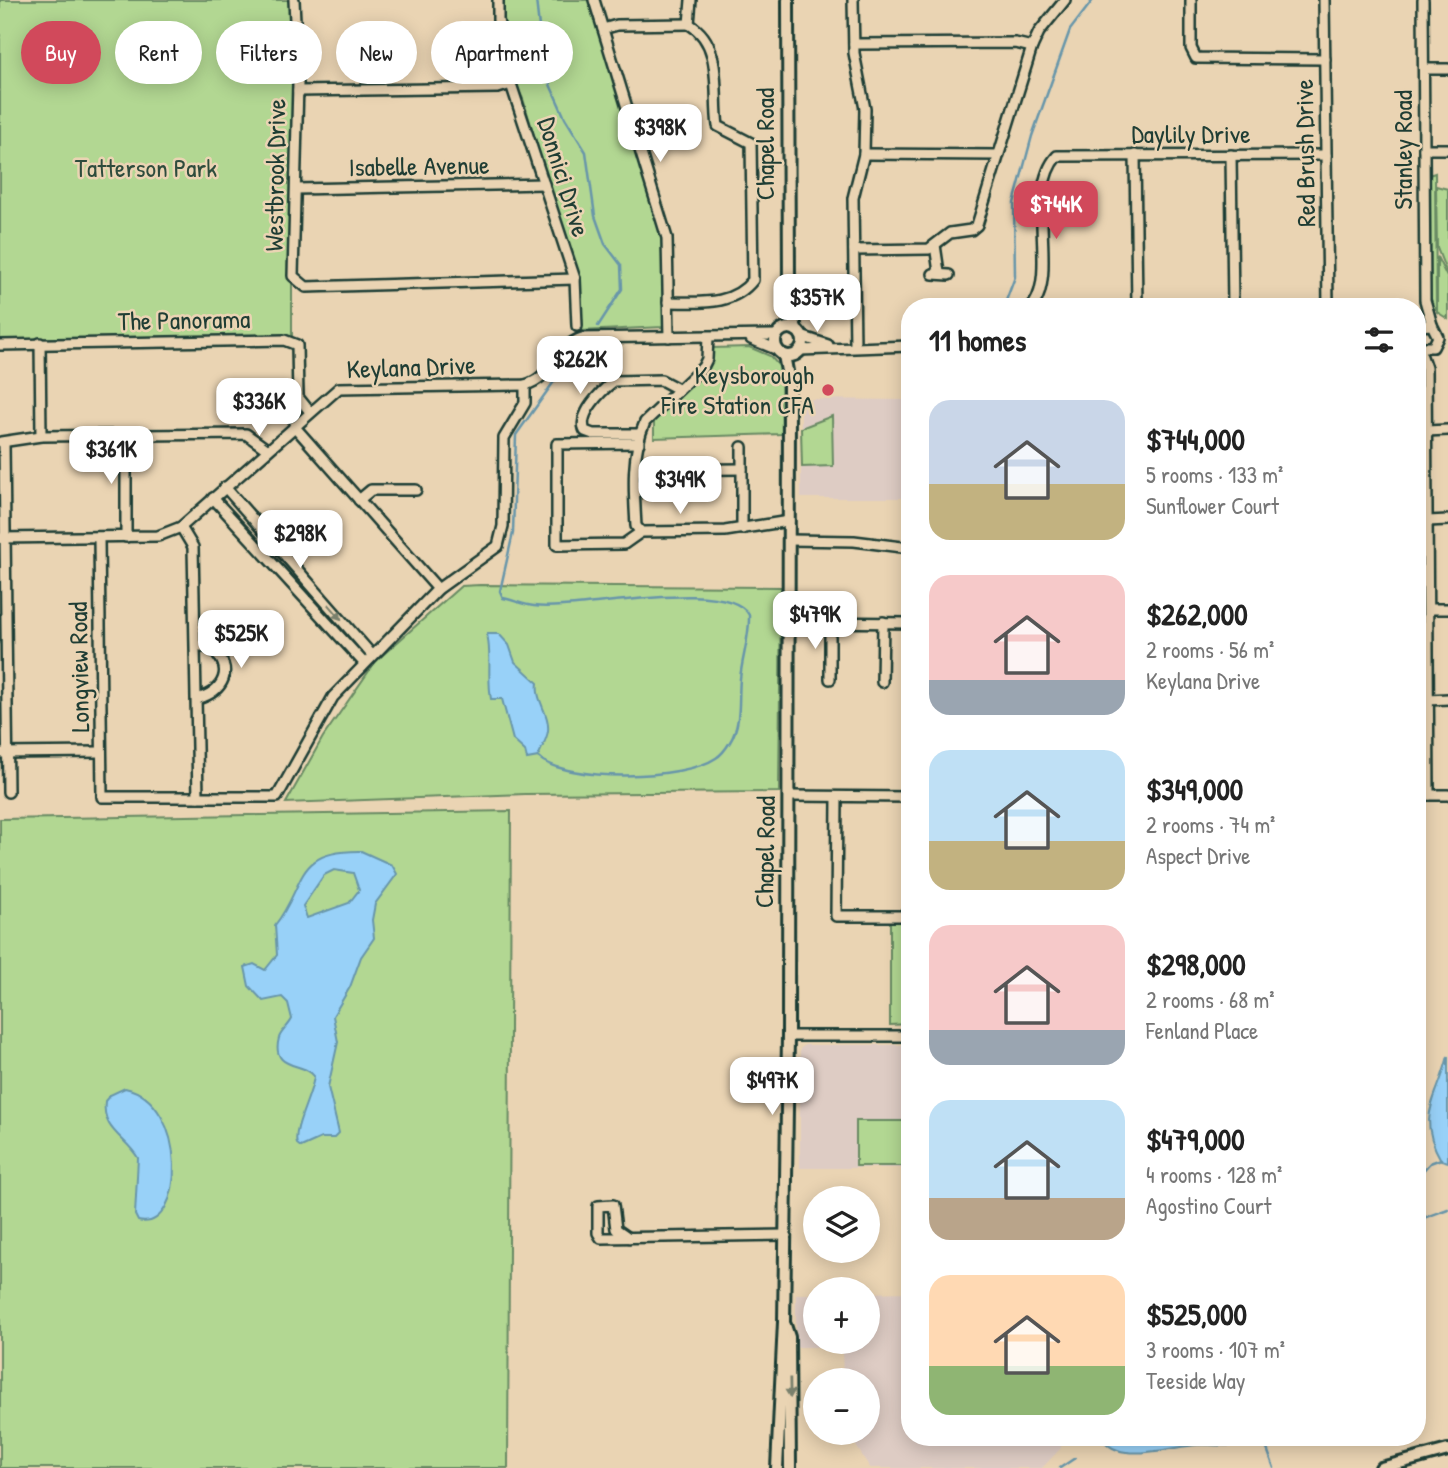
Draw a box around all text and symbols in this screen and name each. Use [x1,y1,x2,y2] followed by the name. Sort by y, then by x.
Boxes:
[21,21,101,84] chip: Buy
[115,21,202,84] chip: Rent
[216,21,322,84] chip: Filters
[336,21,417,84] chip: New
[431,21,573,84] chip: Apartment
[1286,79,1323,227] street label: Red Brush Drive
[747,88,782,200] street label: Chapel Road
[1385,90,1420,210] street label: Stanley Road
[256,98,293,252] street label: Westbrook Drive
[611,104,709,164] pin: $398K
[634,111,686,142] text: $398K
[530,113,599,241] street label: Donnici Drive
[1131,116,1251,151] street label: Daylily Drive
[348,147,490,184] street label: Isabelle Avenue
[75,150,217,185] park label: Tatterson Park
[1007,182,1105,241] pin: $744K
[1030,188,1082,219] text: $744K
[768,274,866,334] pin: $357K
[789,281,845,312] text: $357K
[117,301,250,338] street label: The Panorama
[929,320,1026,360] text: 11 homes
[1360,321,1398,359] icon: filters
[531,336,629,396] pin: $262K
[553,343,607,374] text: $262K
[346,347,476,386] street label: Keylana Drive
[660,357,814,422] place label: Keysborough Fire Station CFA
[210,378,308,438] pin: $336K
[820,382,836,398] marker: Keysborough Fire Station CFA
[232,385,286,416] text: $336K
[1146,419,1245,459] text: $744,000
[62,426,160,486] pin: $361K
[985,428,1069,512] icon: home
[85,433,137,464] text: $361K
[631,456,729,516] pin: $349K
[1146,459,1283,490] text: 5 rooms · 133 m²
[654,463,706,494] text: $349K
[1146,490,1279,521] text: Sunflower Court
[251,510,349,570] pin: $298K
[274,517,326,548] text: $298K
[766,592,864,651] pin: $479K
[1146,594,1248,634] text: $262,000
[789,598,841,629] text: $479K
[60,601,97,733] street label: Longview Road
[327,603,343,621] one-way arrow
[985,603,1069,687] icon: home
[192,610,290,670] pin: $525K
[214,617,268,648] text: $525K
[1146,634,1274,665] text: 2 rooms · 56 m²
[1146,665,1260,696] text: Keylana Drive
[1146,769,1243,809] text: $349,000
[985,778,1069,862] icon: home
[746,796,783,908] street label: Chapel Road
[1146,809,1275,840] text: 2 rooms · 74 m²
[1146,840,1251,871] text: Aspect Drive
[1146,944,1246,984] text: $298,000
[985,953,1069,1037] icon: home
[1146,984,1274,1015] text: 2 rooms · 68 m²
[1146,1015,1258,1046] text: Fenland Place
[723,1058,821,1117] pin: $497K
[746,1064,798,1095] text: $497K
[1146,1119,1245,1159] text: $479,000
[985,1128,1069,1212] icon: home
[1146,1159,1282,1190] text: 4 rooms · 128 m²
[803,1186,880,1445] map controls
[803,1186,880,1263] button: layers
[1146,1190,1271,1221] text: Agostino Court
[803,1277,880,1354] button: +
[1146,1294,1247,1334] text: $525,000
[985,1303,1069,1387] icon: home
[1146,1334,1285,1365] text: 3 rooms · 107 m²
[1146,1365,1245,1396] text: Teeside Way
[803,1368,880,1445] button: −
[784,1377,796,1399] one-way arrow

